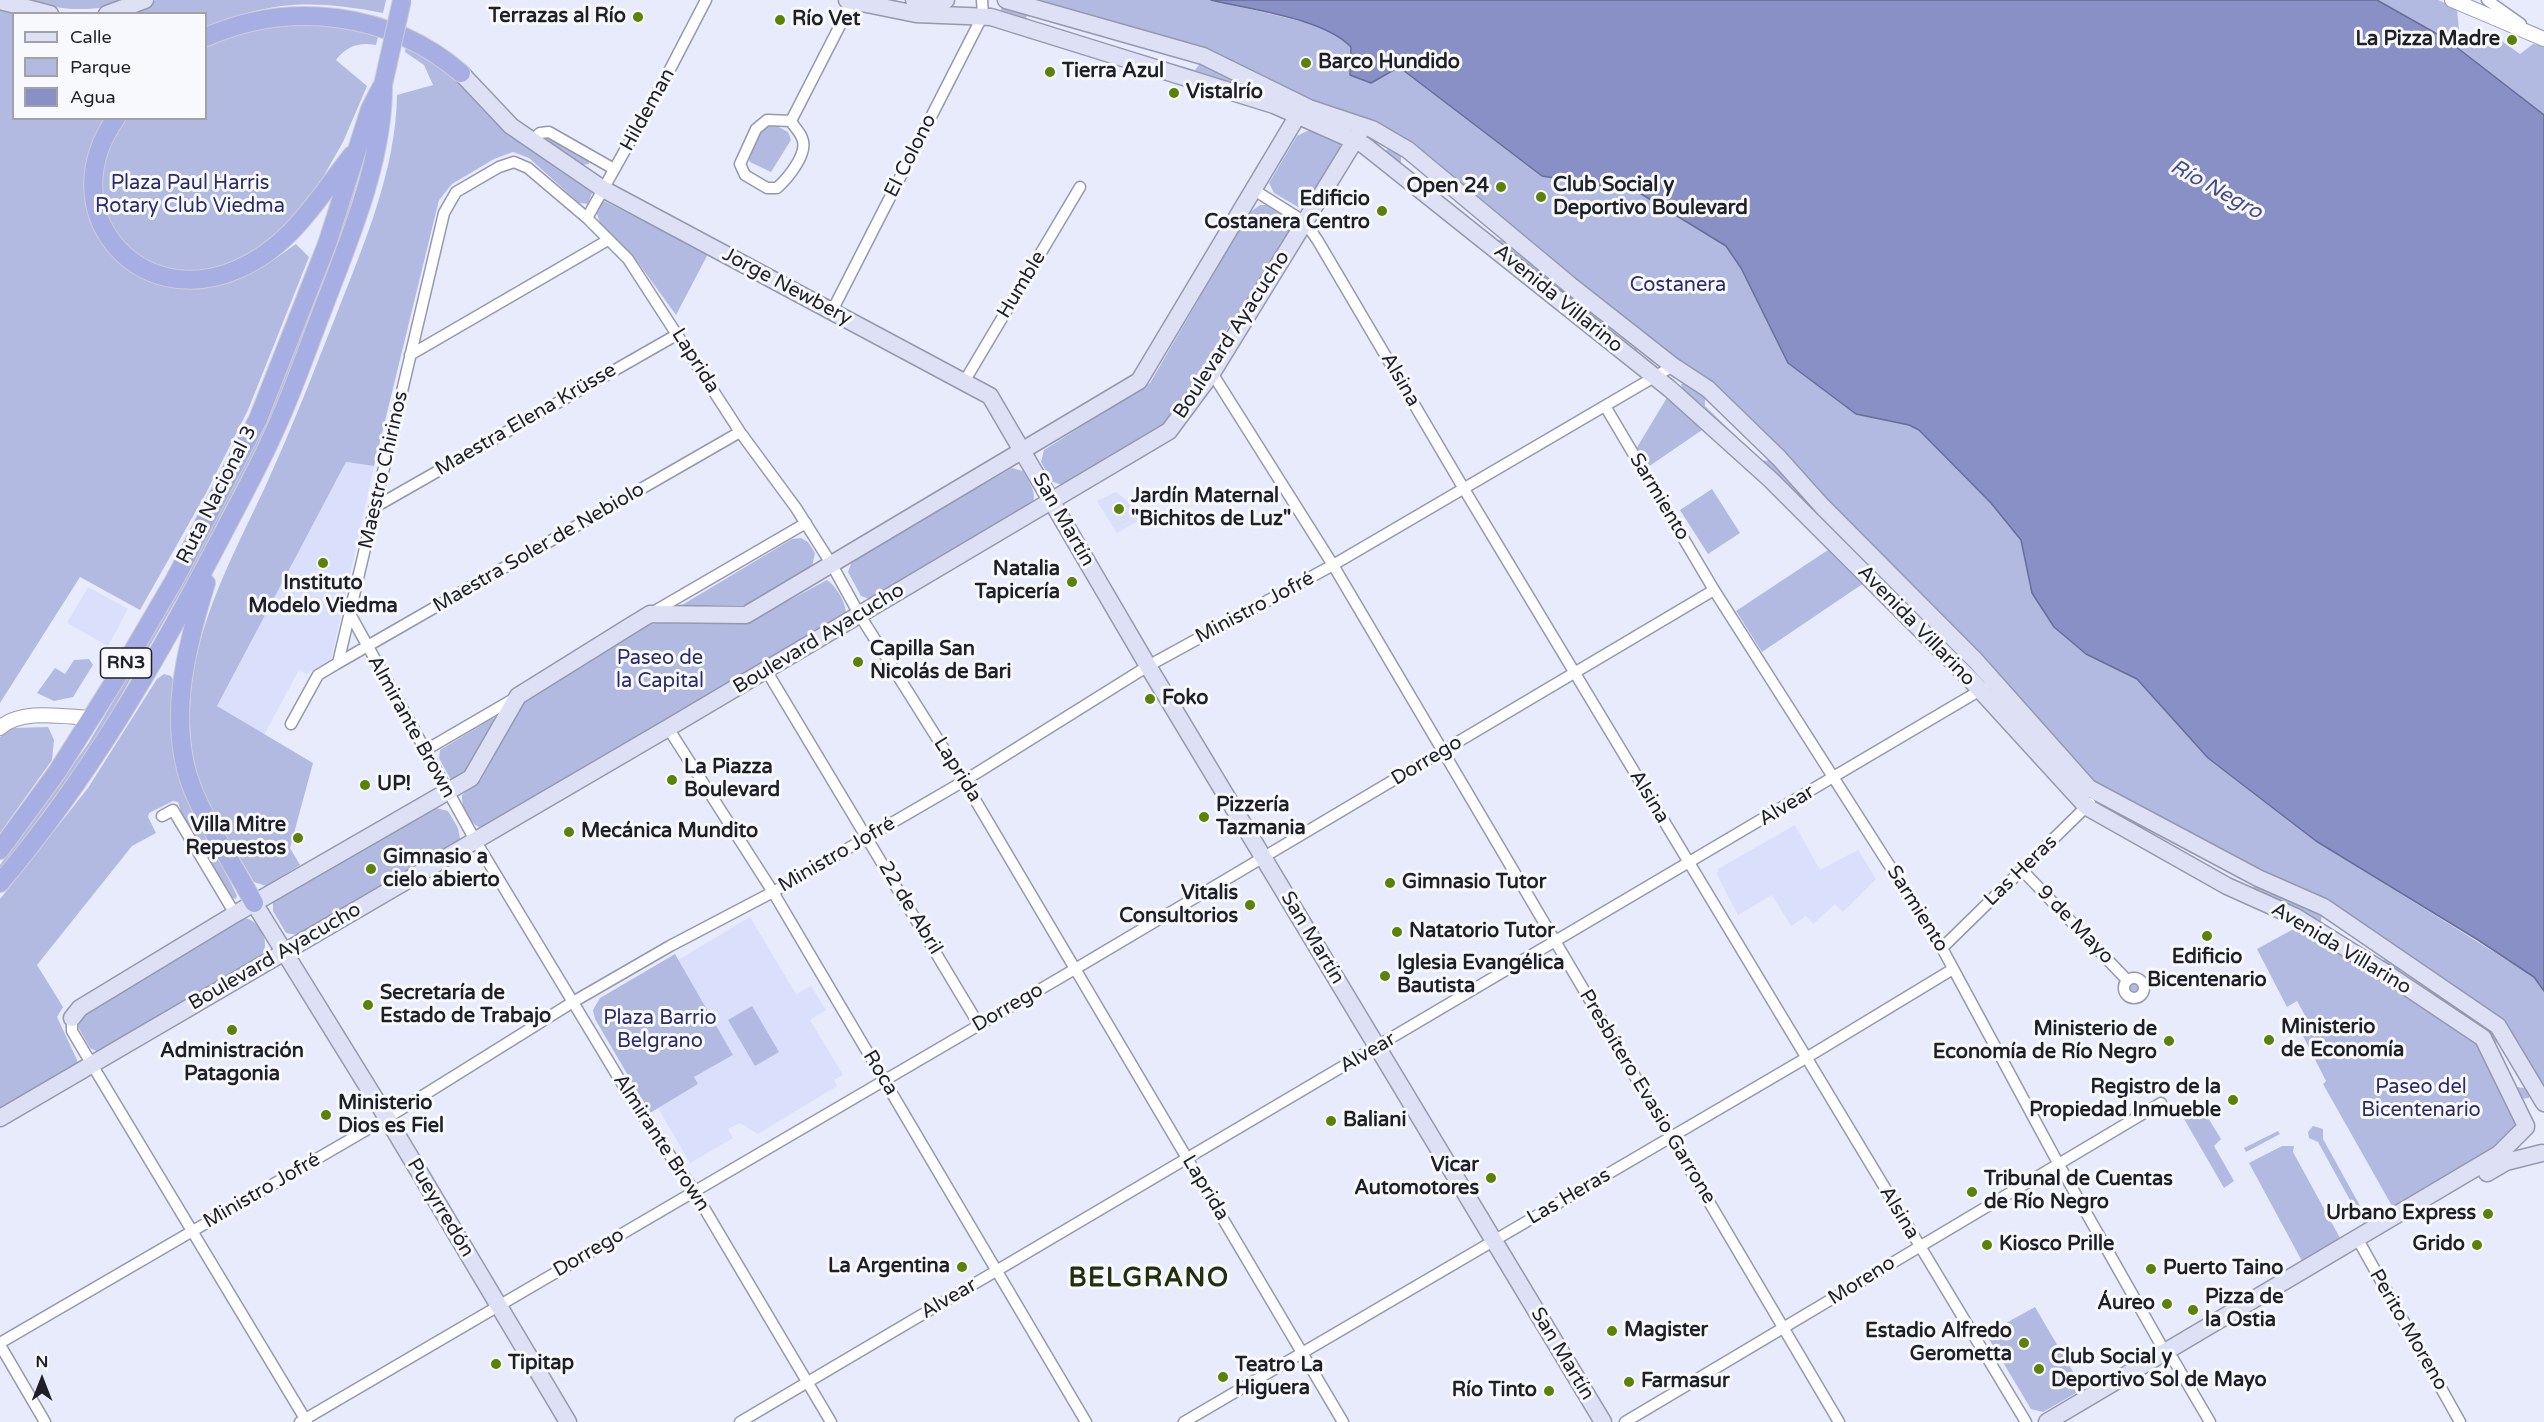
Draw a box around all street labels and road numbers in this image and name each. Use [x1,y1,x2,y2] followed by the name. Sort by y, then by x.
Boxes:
[616,65,680,155] street label: Hildeman
[880,110,942,202] street label: El Colono
[1489,240,1627,358] street label: Avenida Villarino
[718,243,856,331] street label: Jorge Newbery
[993,247,1051,323] street label: Humble
[1169,247,1295,423] street label: Boulevard Ayacucho
[666,324,724,398] street label: Laprida
[1375,349,1425,411] street label: Alsina
[431,358,621,482] street label: Maestra Elena Krüsse
[354,389,414,551] street label: Maestro Chirinos
[172,422,262,568] street label: Ruta Nacional 3
[1624,449,1694,545] street label: Sarmiento
[1027,469,1099,571] street label: San Martín
[429,478,649,618] street label: Maestra Soler de Nebiolo
[1852,560,1980,692] street label: Avenida Villarino
[1192,567,1318,649] street label: Ministro Jofré
[729,578,909,700] street label: Boulevard Ayacucho
[100,648,152,678] road number: RN3
[362,652,460,802] street label: Almirante Brown
[1387,731,1467,791] street label: Dorrego
[928,733,986,807] street label: Laprida
[1624,766,1674,828] street label: Alsina
[1755,780,1819,832] street label: Alvear
[774,812,900,898] street label: Ministro Jofré
[1980,830,2062,912] street label: Las Heras
[873,857,947,959] street label: 22 de Abril
[1881,861,1953,957] street label: Sarmiento
[2032,881,2118,969] street label: 9 de Mayo
[1275,887,1349,989] street label: San Martín
[185,898,365,1016] street label: Boulevard Ayacucho
[2267,898,2415,1000] street label: Avenida Villarino
[968,978,1048,1038] street label: Dorrego
[1573,985,1721,1209] street label: Presbítero Evasio Garrone
[1336,1027,1400,1079] street label: Alvear
[857,1046,903,1100] street label: Roca
[608,1070,714,1216] street label: Almirante Brown
[199,1148,325,1234] street label: Ministro Jofré
[1176,1151,1234,1225] street label: Laprida
[401,1154,479,1262] street label: Pueyrredón
[1523,1164,1615,1230] street label: Las Heras
[1874,1182,1924,1244] street label: Alsina
[549,1223,629,1283] street label: Dorrego
[1824,1251,1900,1311] street label: Moreno
[2364,1265,2452,1395] street label: Perito Moreno
[917,1273,981,1325] street label: Alvear
[1525,1303,1599,1405] street label: San Martín

